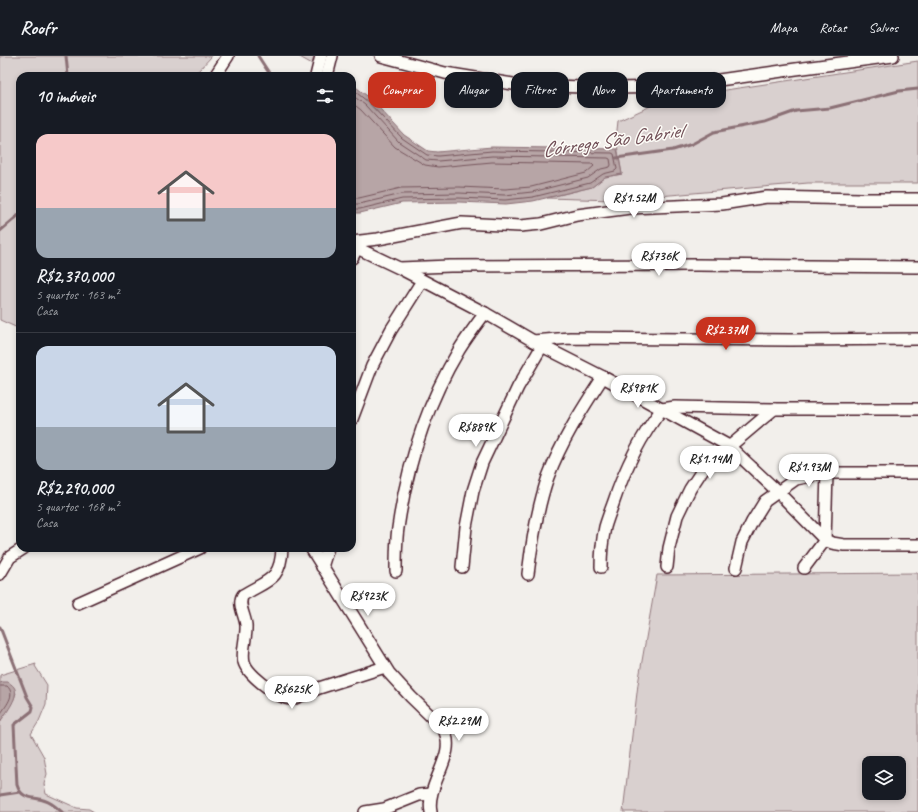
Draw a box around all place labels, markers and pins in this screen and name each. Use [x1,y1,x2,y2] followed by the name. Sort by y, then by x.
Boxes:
[597,185,671,219] pin: R$1.52M
[626,243,692,277] pin: R$736K
[689,317,763,351] pin: R$2.37M
[605,375,671,409] pin: R$981K
[443,414,509,448] pin: R$889K
[673,446,747,480] pin: R$1.14M
[772,454,846,488] pin: R$1.93M
[335,583,401,617] pin: R$923K
[259,676,325,710] pin: R$625K
[422,708,496,742] pin: R$2.29M

